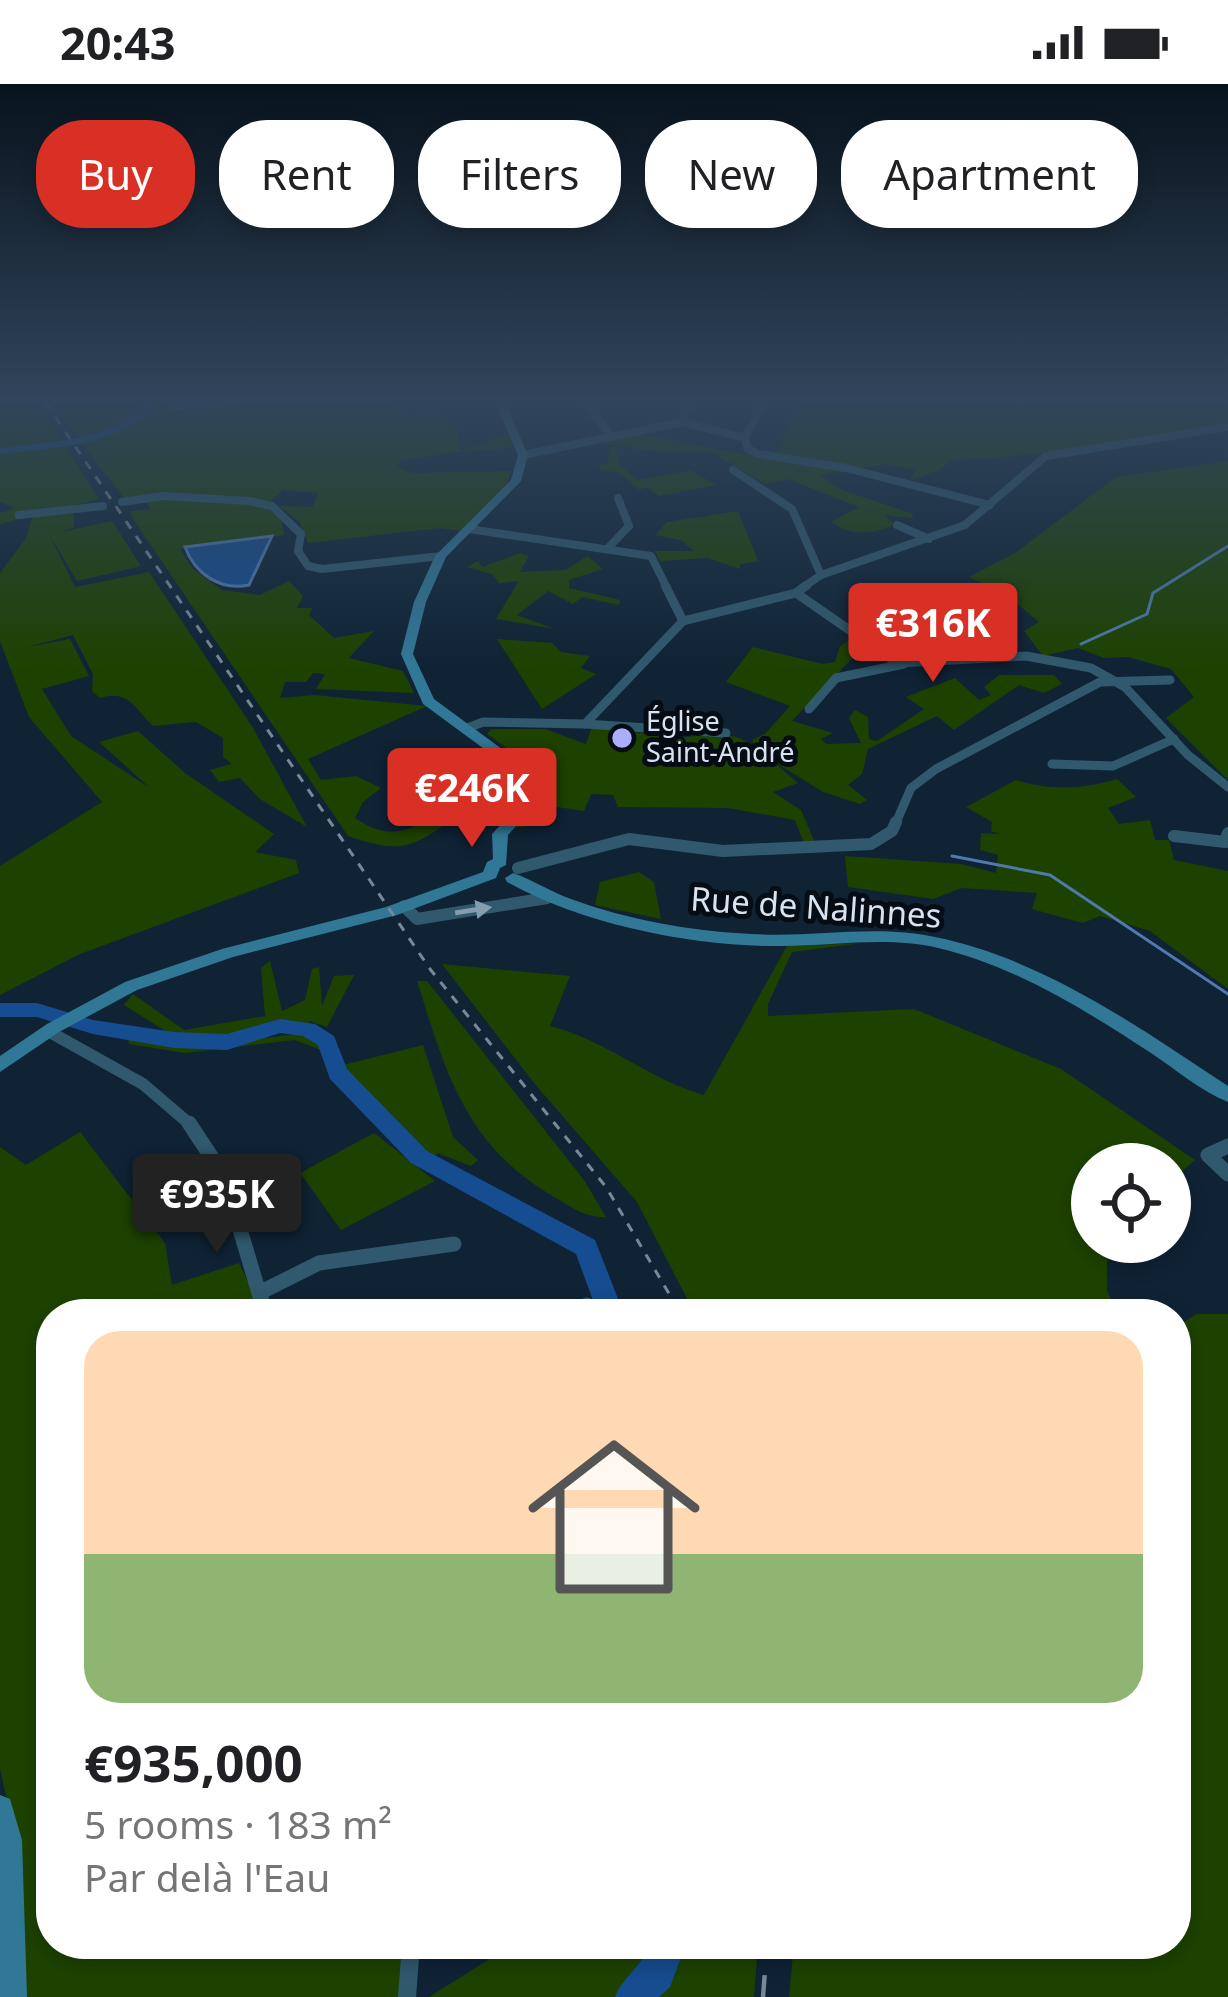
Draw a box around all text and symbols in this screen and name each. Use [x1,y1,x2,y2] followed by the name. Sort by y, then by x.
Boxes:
[60,12,176,73] text: 20:43
[36,120,195,228] chip: Buy
[219,120,394,228] chip: Rent
[418,120,621,228] chip: Filters
[645,120,817,228] chip: New
[841,120,1138,228] chip: Apartment
[849,583,1017,685] pin: €316K
[875,595,991,648] text: €316K
[646,702,794,770] place label: Église Saint-André
[609,725,635,751] marker: Église Saint-André
[388,748,556,850] pin: €246K
[414,760,530,813] text: €246K
[689,875,943,938] street label: Rue de Nalinnes
[454,901,492,919] one-way arrow
[1071,1143,1191,1263] map controls
[1071,1143,1191,1263] button: locate
[133,1154,301,1256] pin: €935K
[159,1166,275,1219] text: €935K
[506,1409,722,1625] icon: home
[84,1727,303,1797] text: €935,000
[84,1797,392,1850] text: 5 rooms · 183 m²
[84,1850,330,1903] text: Par delà l'Eau

